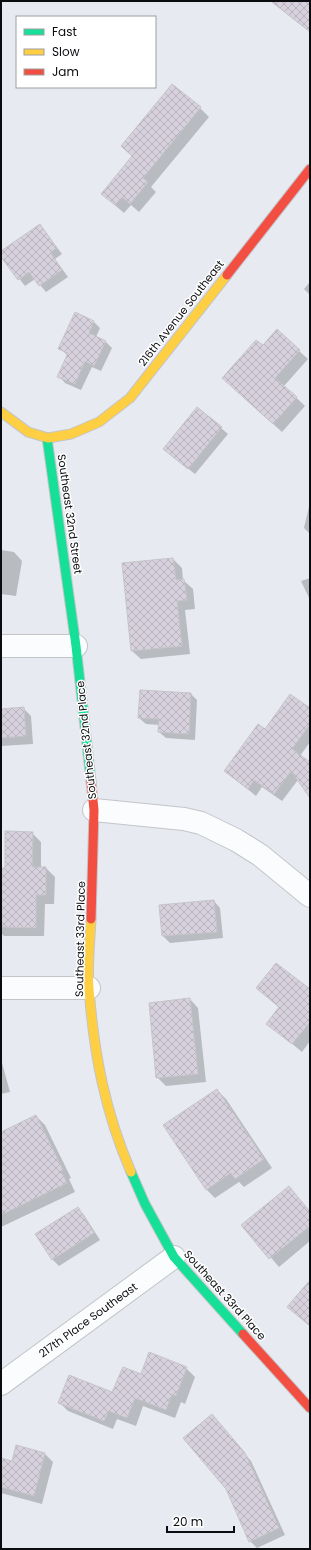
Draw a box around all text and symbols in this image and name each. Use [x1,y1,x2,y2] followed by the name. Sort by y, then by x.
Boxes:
[16,16,156,88] legend
[52,23,77,40] text: Fast
[52,43,80,60] text: Slow
[52,63,79,80] text: Jam
[134,257,228,369] street label: 216th Avenue Southeast
[54,453,86,575] street label: Southeast 32nd Street
[72,680,100,800] street label: Southeast 32nd Place
[71,881,89,997] street label: Southeast 33rd Place
[180,1247,270,1344] street label: Southeast 33rd Place
[35,1279,141,1361] street label: 217th Place Southeast
[167,1508,234,1534] scale bar
[173,1513,203,1530] text: 20 m

